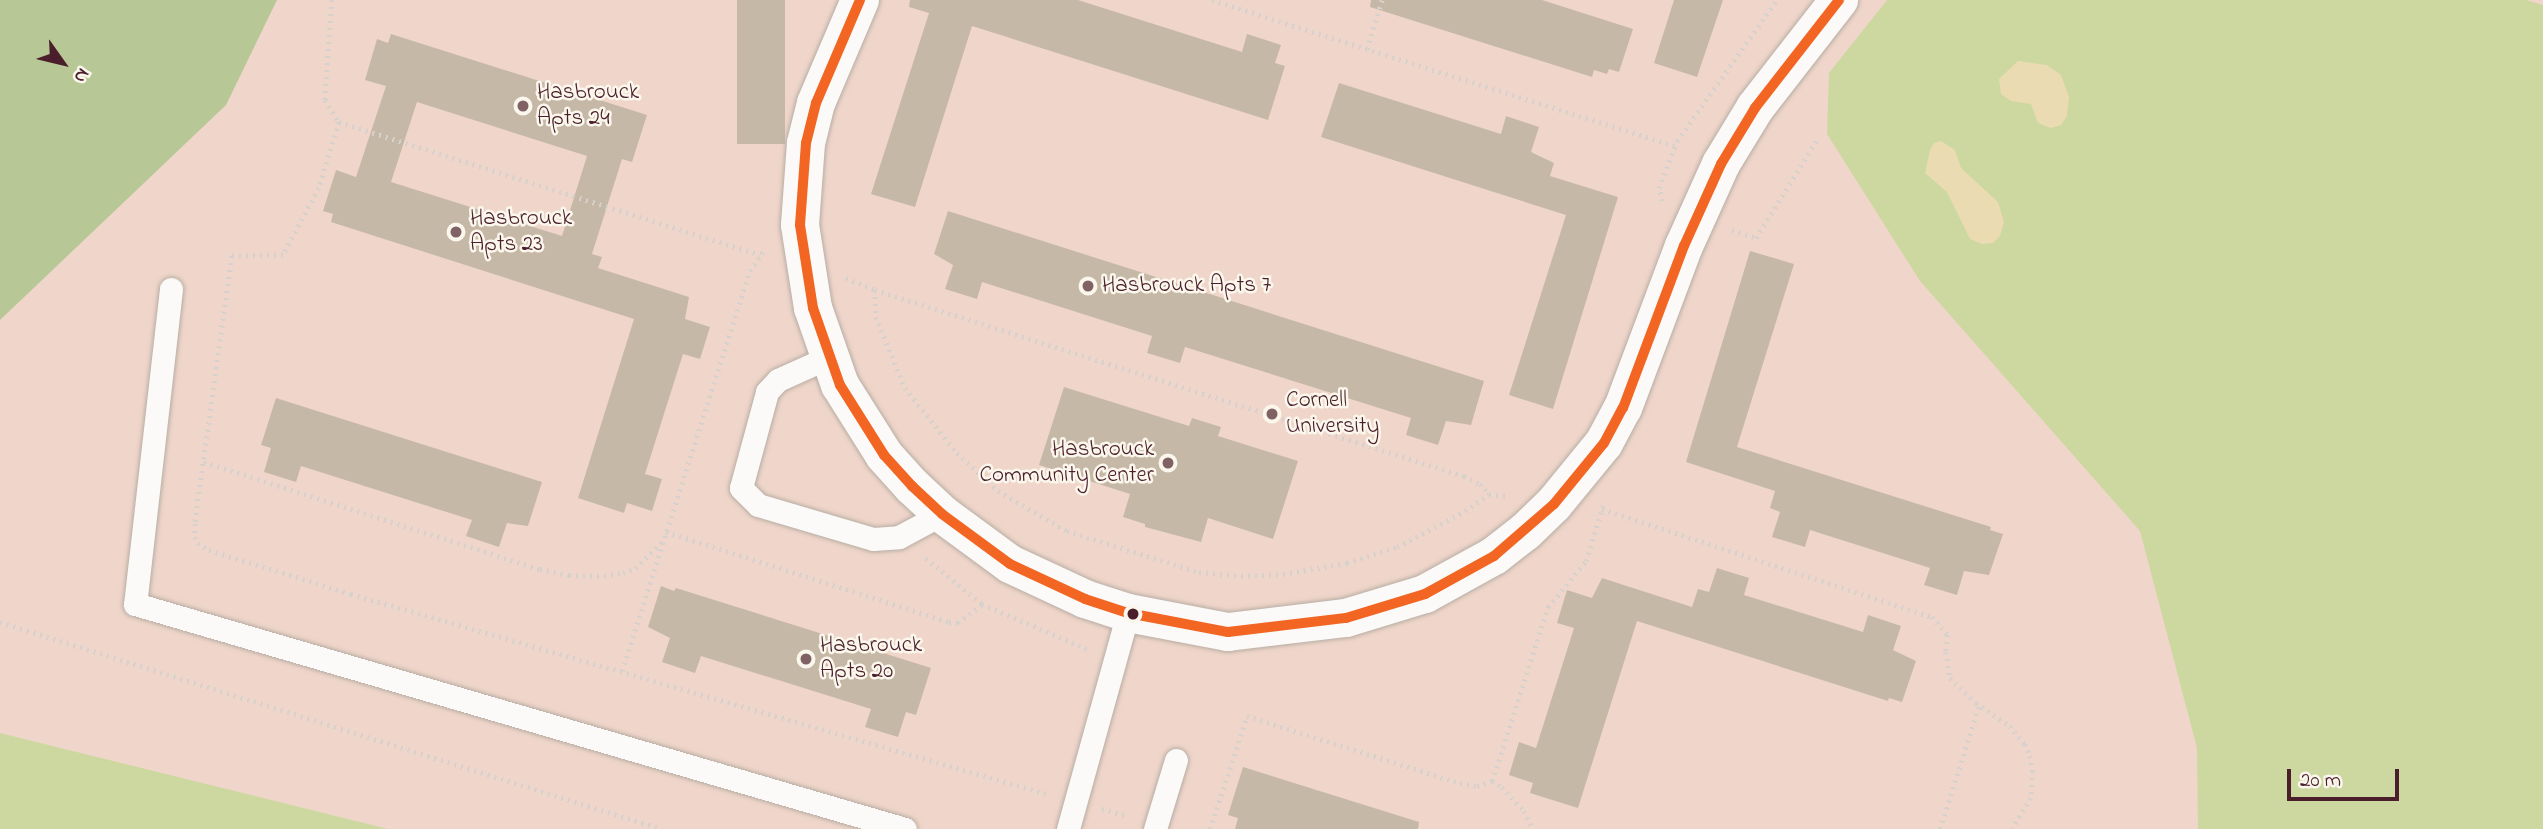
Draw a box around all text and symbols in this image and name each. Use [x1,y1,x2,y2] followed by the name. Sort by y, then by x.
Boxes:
[28,28,98,98] north arrow
[66,62,96,88] text: N
[537,79,639,133] place label: Hasbrouck Apts 24
[515,98,531,114] marker: Hasbrouck Apts 24
[470,205,572,259] place label: Hasbrouck Apts 23
[448,224,464,240] marker: Hasbrouck Apts 23
[1102,272,1271,300] place label: Hasbrouck Apts 7
[1080,278,1096,294] marker: Hasbrouck Apts 7
[1286,387,1379,441] place label: Cornell University
[1264,406,1280,422] marker: Cornell University
[979,436,1154,490] place label: Hasbrouck Community Center
[1160,455,1176,471] marker: Hasbrouck Community Center
[1126,607,1140,621] unlabelled marker
[820,632,922,686] place label: Hasbrouck Apts 20
[798,651,814,667] marker: Hasbrouck Apts 20
[2291,756,2403,800] scale bar
[2300,766,2341,796] text: 20 m

